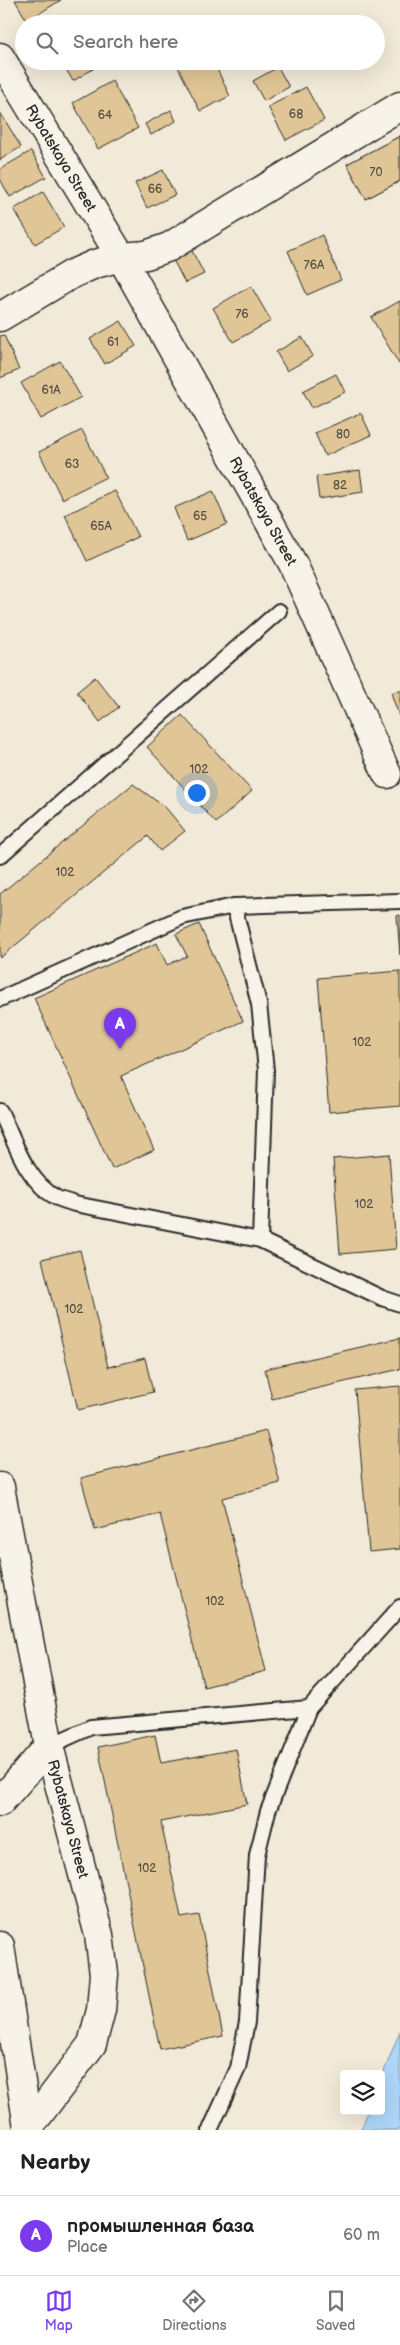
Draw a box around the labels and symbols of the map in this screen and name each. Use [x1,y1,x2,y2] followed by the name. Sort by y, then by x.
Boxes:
[21,101,101,215] street label: Rybatskaya Street
[289,107,303,122] house number: 68
[98,108,113,123] house number: 64
[370,165,382,180] house number: 70
[148,182,162,197] house number: 66
[304,258,325,273] house number: 76А
[235,307,249,322] house number: 76
[107,335,119,350] house number: 61
[41,383,61,398] house number: 61А
[336,427,350,442] house number: 80
[225,453,302,569] street label: Rybatskaya Street
[65,457,79,472] house number: 63
[333,478,347,493] house number: 82
[193,509,207,524] house number: 65
[90,519,112,534] house number: 65А
[190,762,208,777] house number: 102
[184,780,210,806] your location
[56,865,74,880] house number: 102
[104,1008,136,1049] pin: A
[353,1035,371,1050] house number: 102
[355,1197,373,1212] house number: 102
[65,1302,83,1317] house number: 102
[206,1594,224,1609] house number: 102
[43,1757,93,1881] street label: Rybatskaya Street
[138,1861,156,1876] house number: 102

